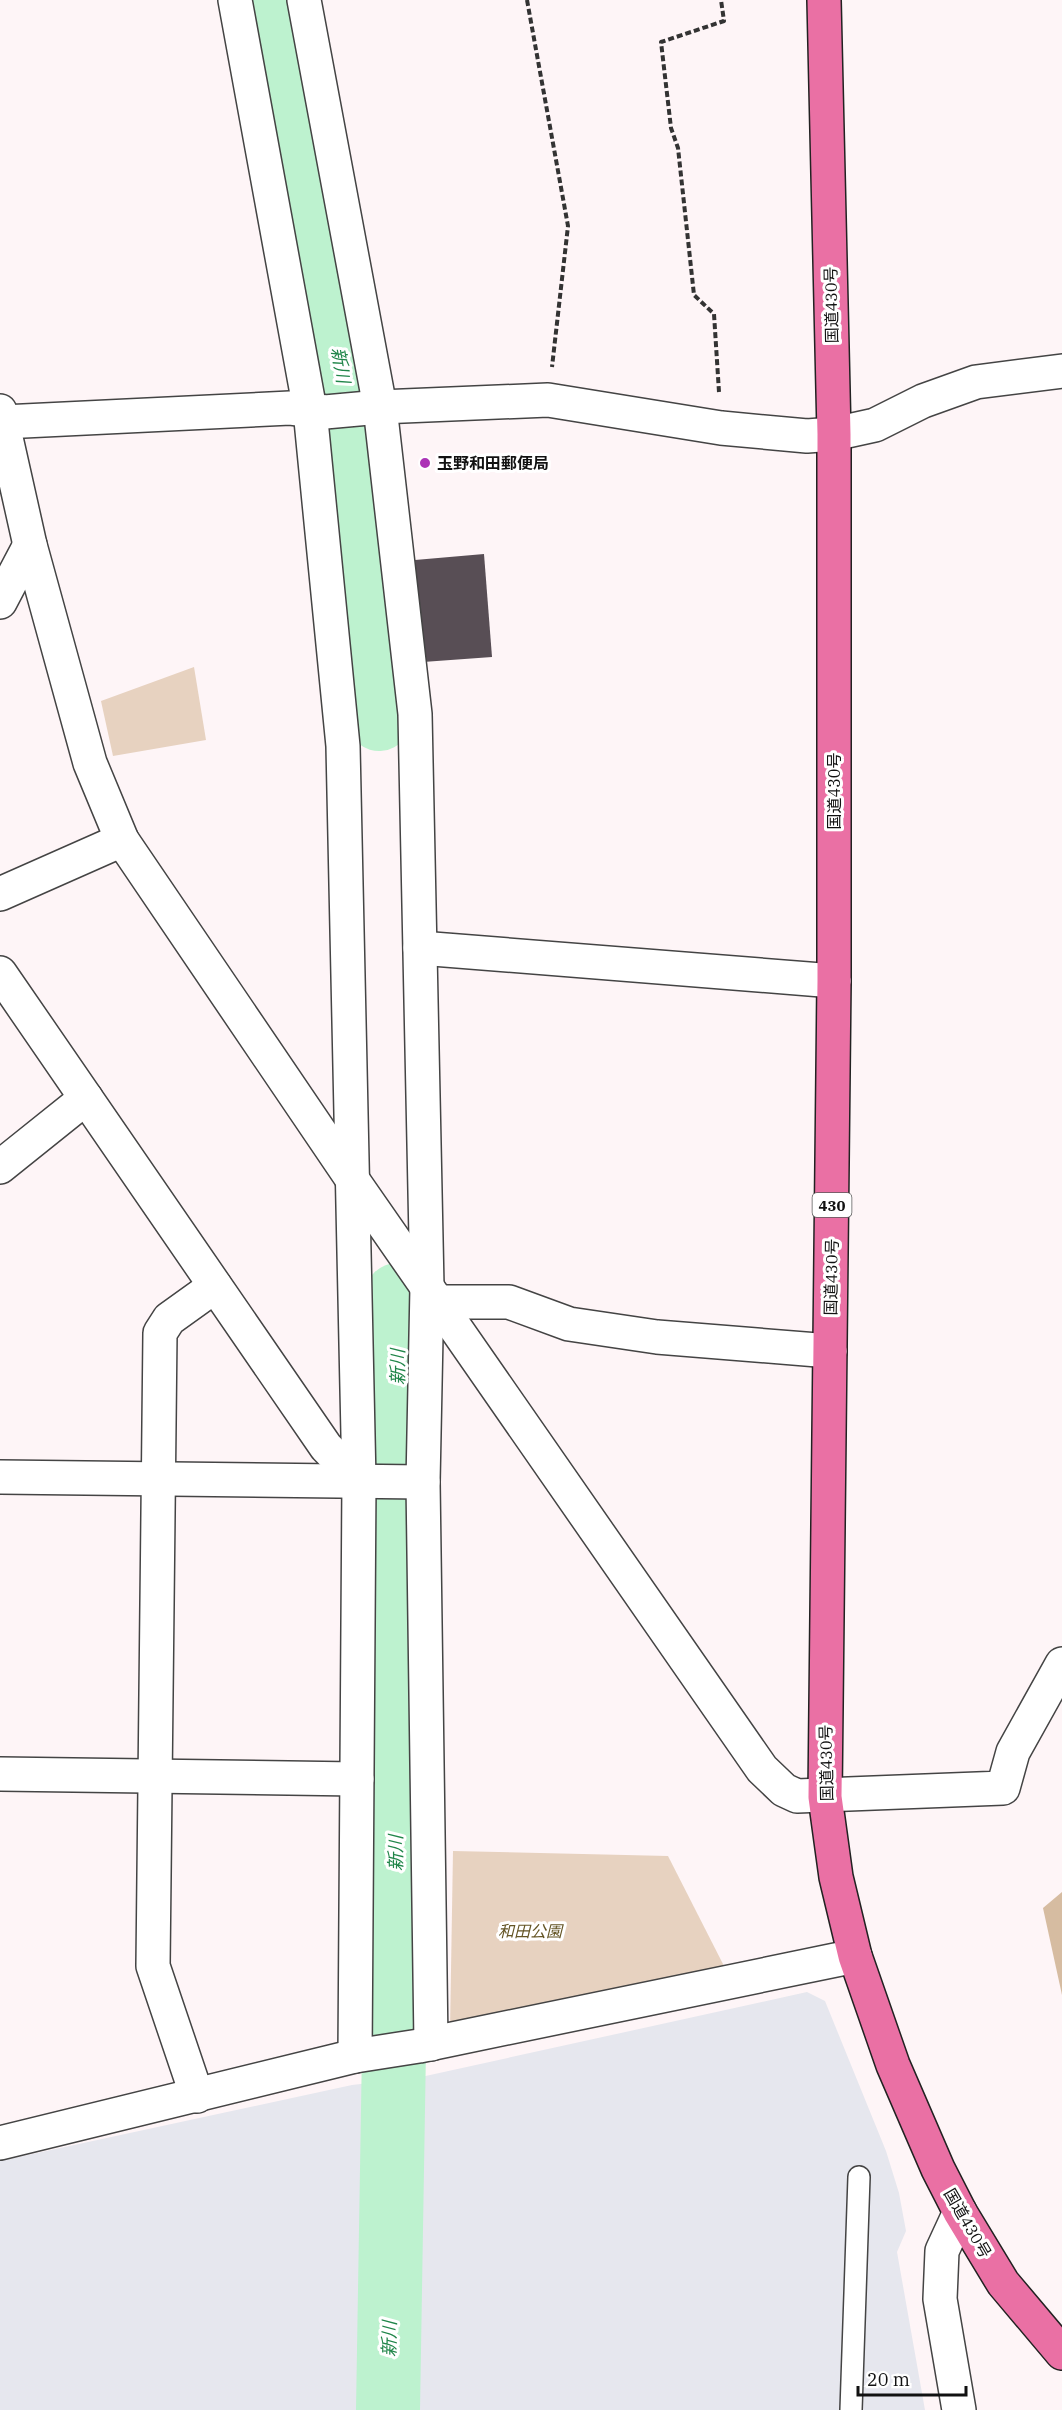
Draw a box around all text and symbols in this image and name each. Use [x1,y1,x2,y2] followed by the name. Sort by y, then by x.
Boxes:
[820,266,842,344] street label: 国道430号
[327,345,356,387] water label: 新川
[437,453,549,473] place label: 玉野和田郵便局
[418,456,432,470] marker: 玉野和田郵便局
[824,753,844,829] street label: 国道430号
[812,1193,852,1217] road number: 430
[820,1238,842,1316] street label: 国道430号
[386,1347,409,1385] water label: 新川
[815,1724,837,1802] street label: 国道430号
[384,1833,407,1871] water label: 新川
[498,1921,564,1941] park label: 和田公園
[940,2185,996,2261] street label: 国道430号
[377,2319,401,2357] water label: 新川
[858,2359,966,2397] scale bar
[867,2368,910,2391] text: 20 m

